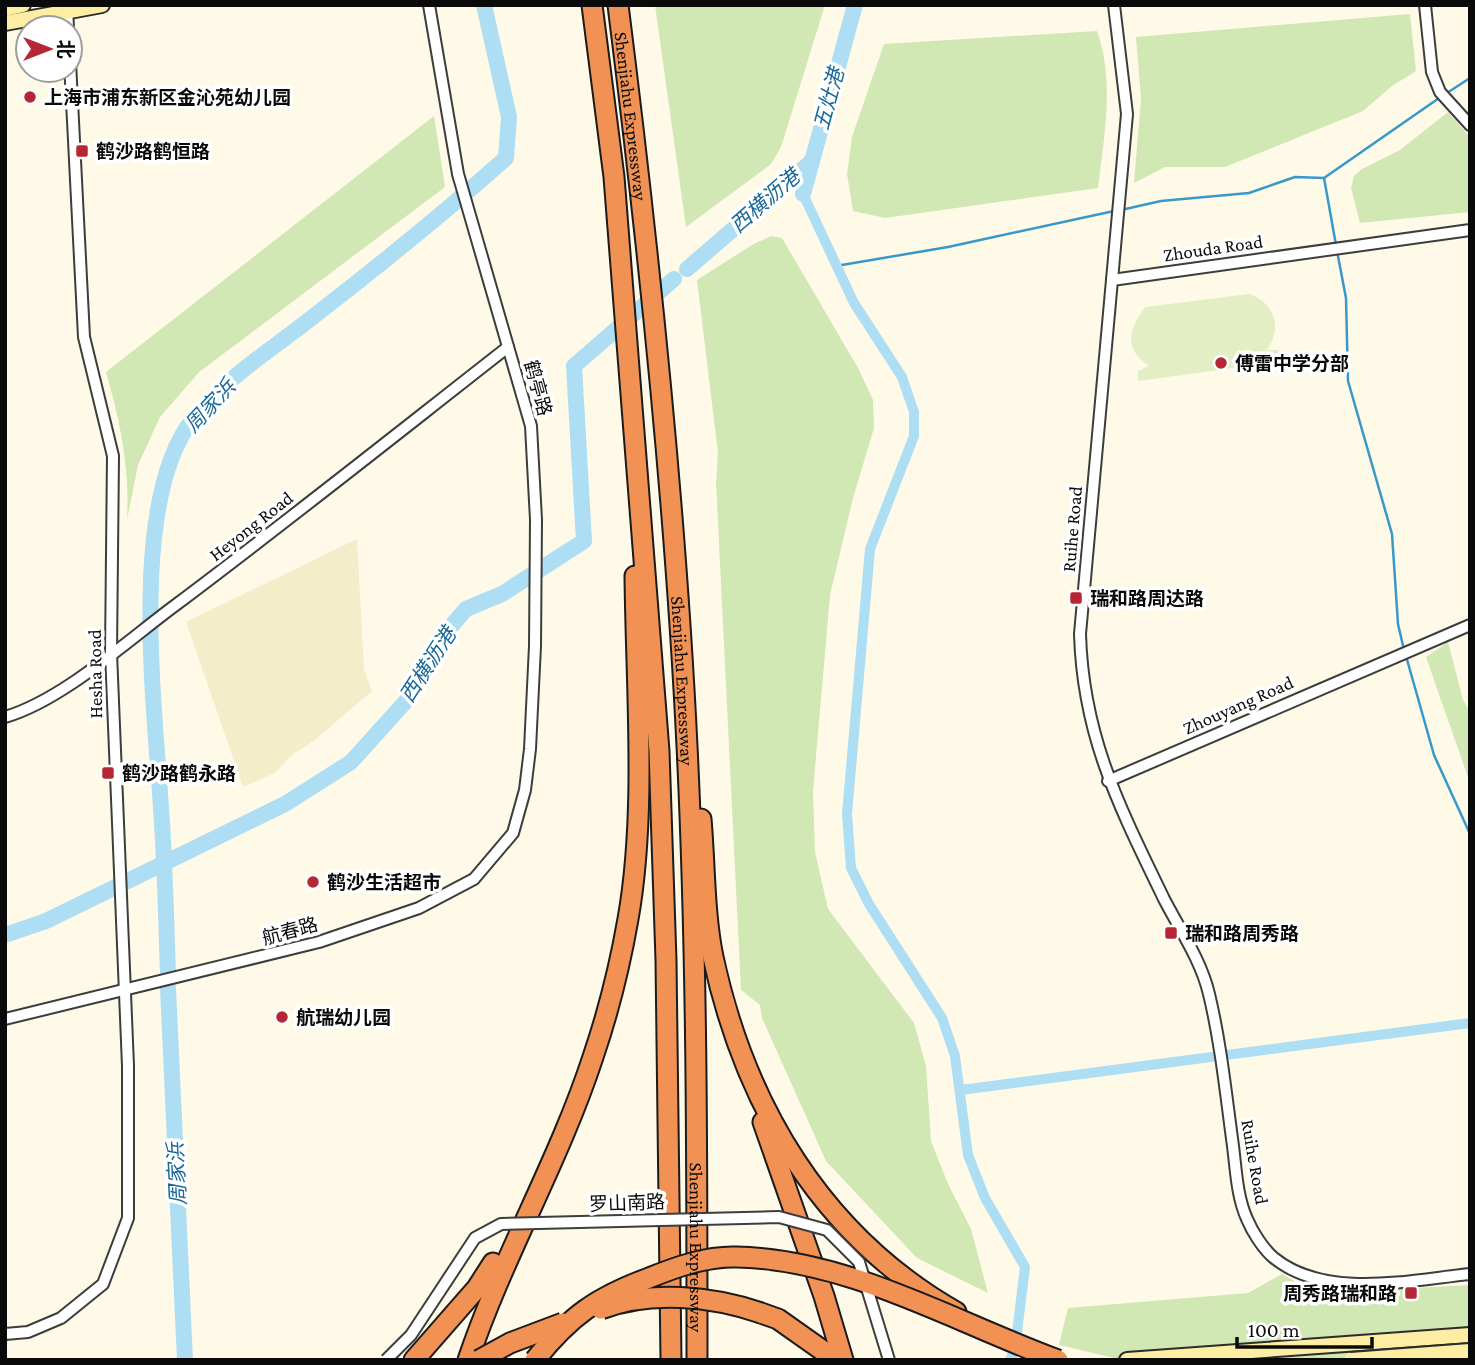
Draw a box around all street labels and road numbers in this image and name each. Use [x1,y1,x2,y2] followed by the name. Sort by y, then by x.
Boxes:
[611,31,652,202] street label: Shenjiahu Expressway
[1162,231,1264,265] street label: Zhouda Road
[520,358,556,418] street label: 鹤亭路
[1058,485,1086,573] street label: Ruihe Road
[205,487,297,565] street label: Heyong Road
[668,595,698,766] street label: Shenjiahu Expressway
[84,629,106,719] street label: Hesha Road
[1180,671,1296,739] street label: Zhouyang Road
[260,913,320,949] street label: 航春路
[1237,1118,1273,1206] street label: Ruihe Road
[685,1162,707,1333] street label: Shenjiahu Expressway
[589,1191,665,1215] street label: 罗山南路

